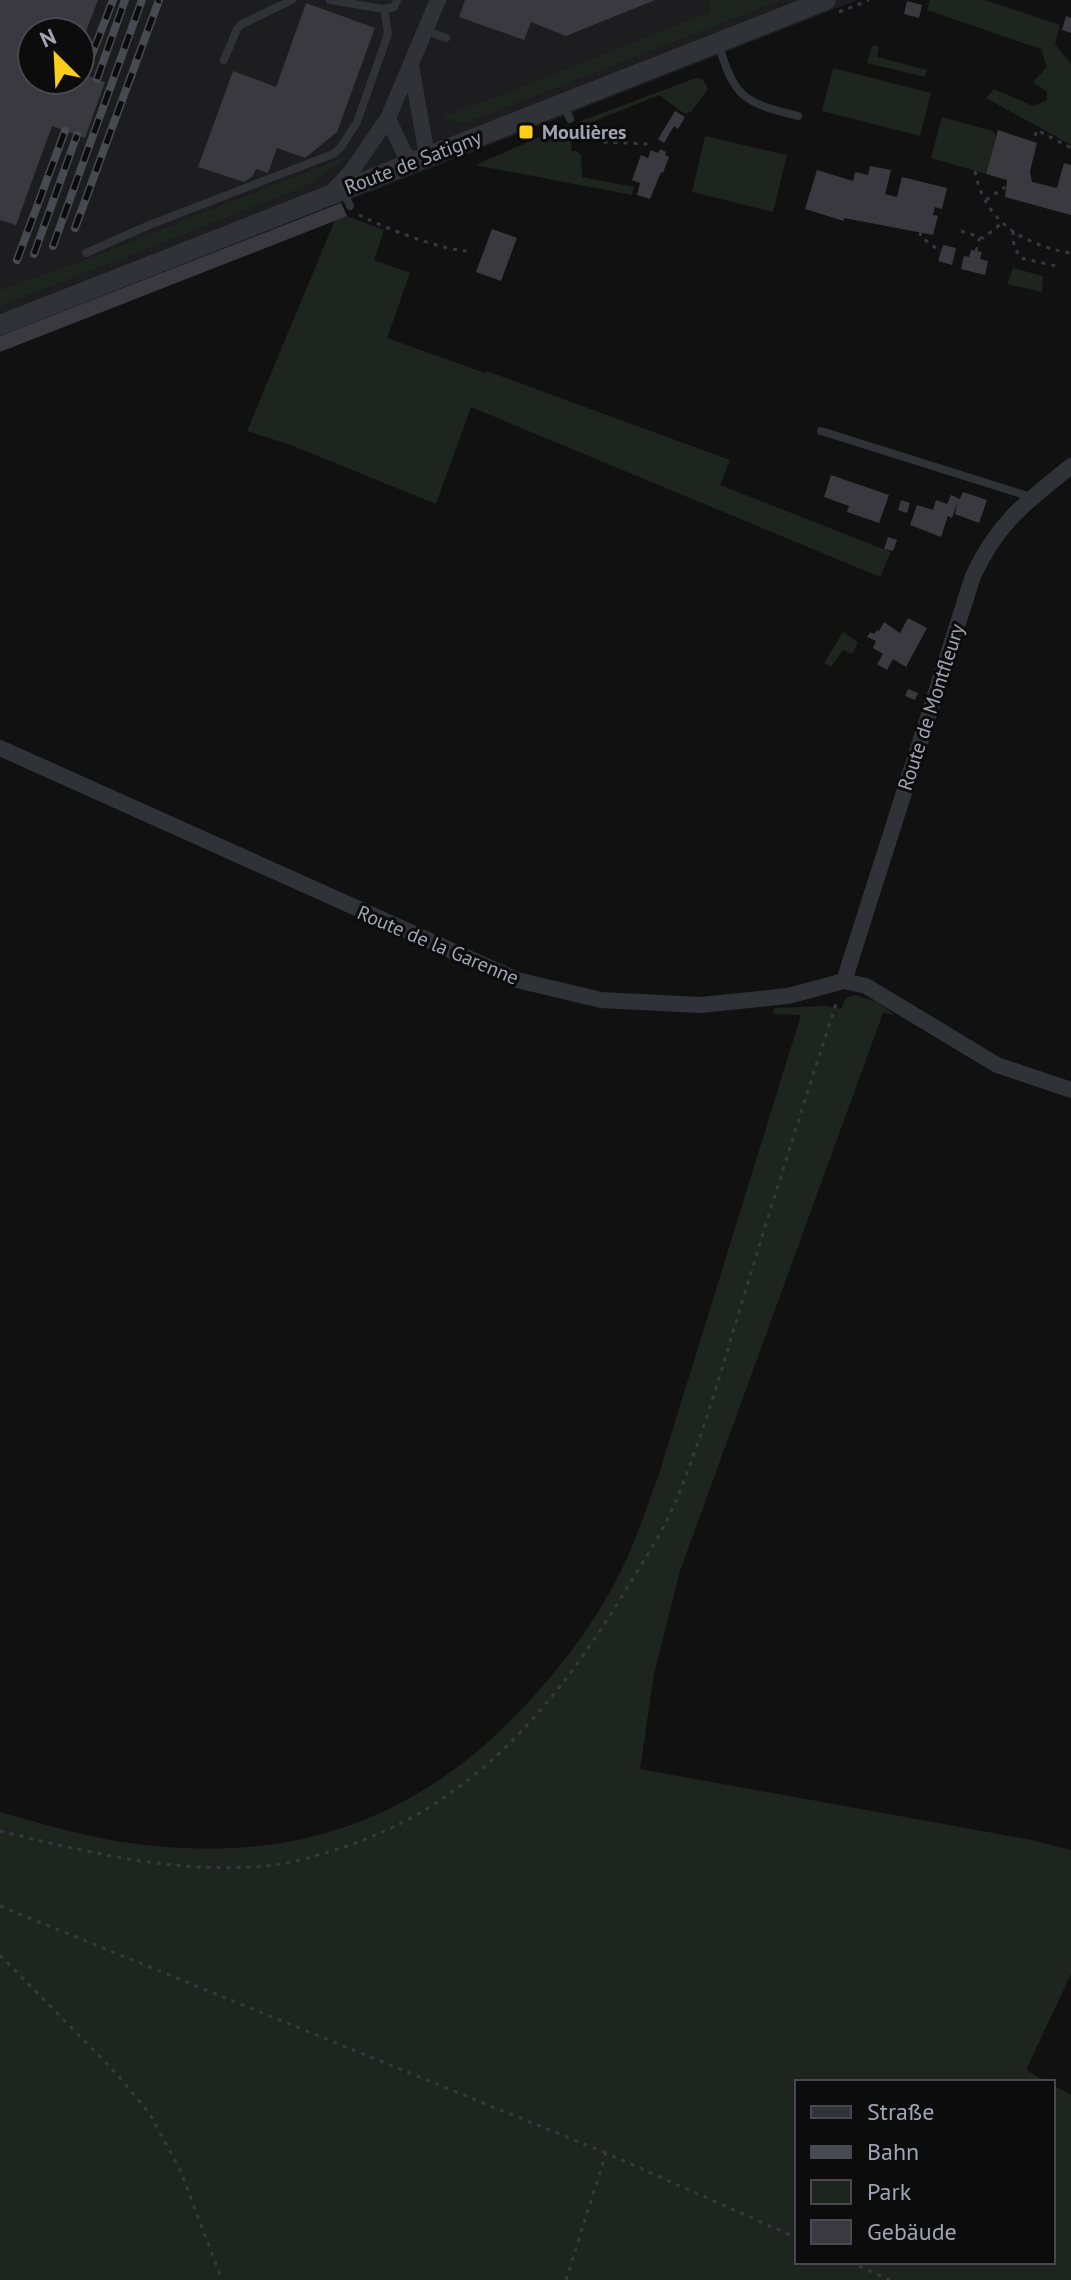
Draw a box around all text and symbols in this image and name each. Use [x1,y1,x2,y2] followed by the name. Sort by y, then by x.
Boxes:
[16,16,96,96] north arrow
[36,22,60,53] text: N
[542,119,627,145] place label: Moulières
[517,123,535,141] marker: Moulières
[341,124,486,200] street label: Route de Satigny
[892,620,970,794] street label: Route de Montfleury
[353,899,523,991] street label: Route de la Garenne
[795,2080,1055,2264] legend
[867,2096,934,2127] text: Straße
[867,2136,919,2167] text: Bahn
[867,2176,912,2207] text: Park
[867,2216,957,2247] text: Gebäude

